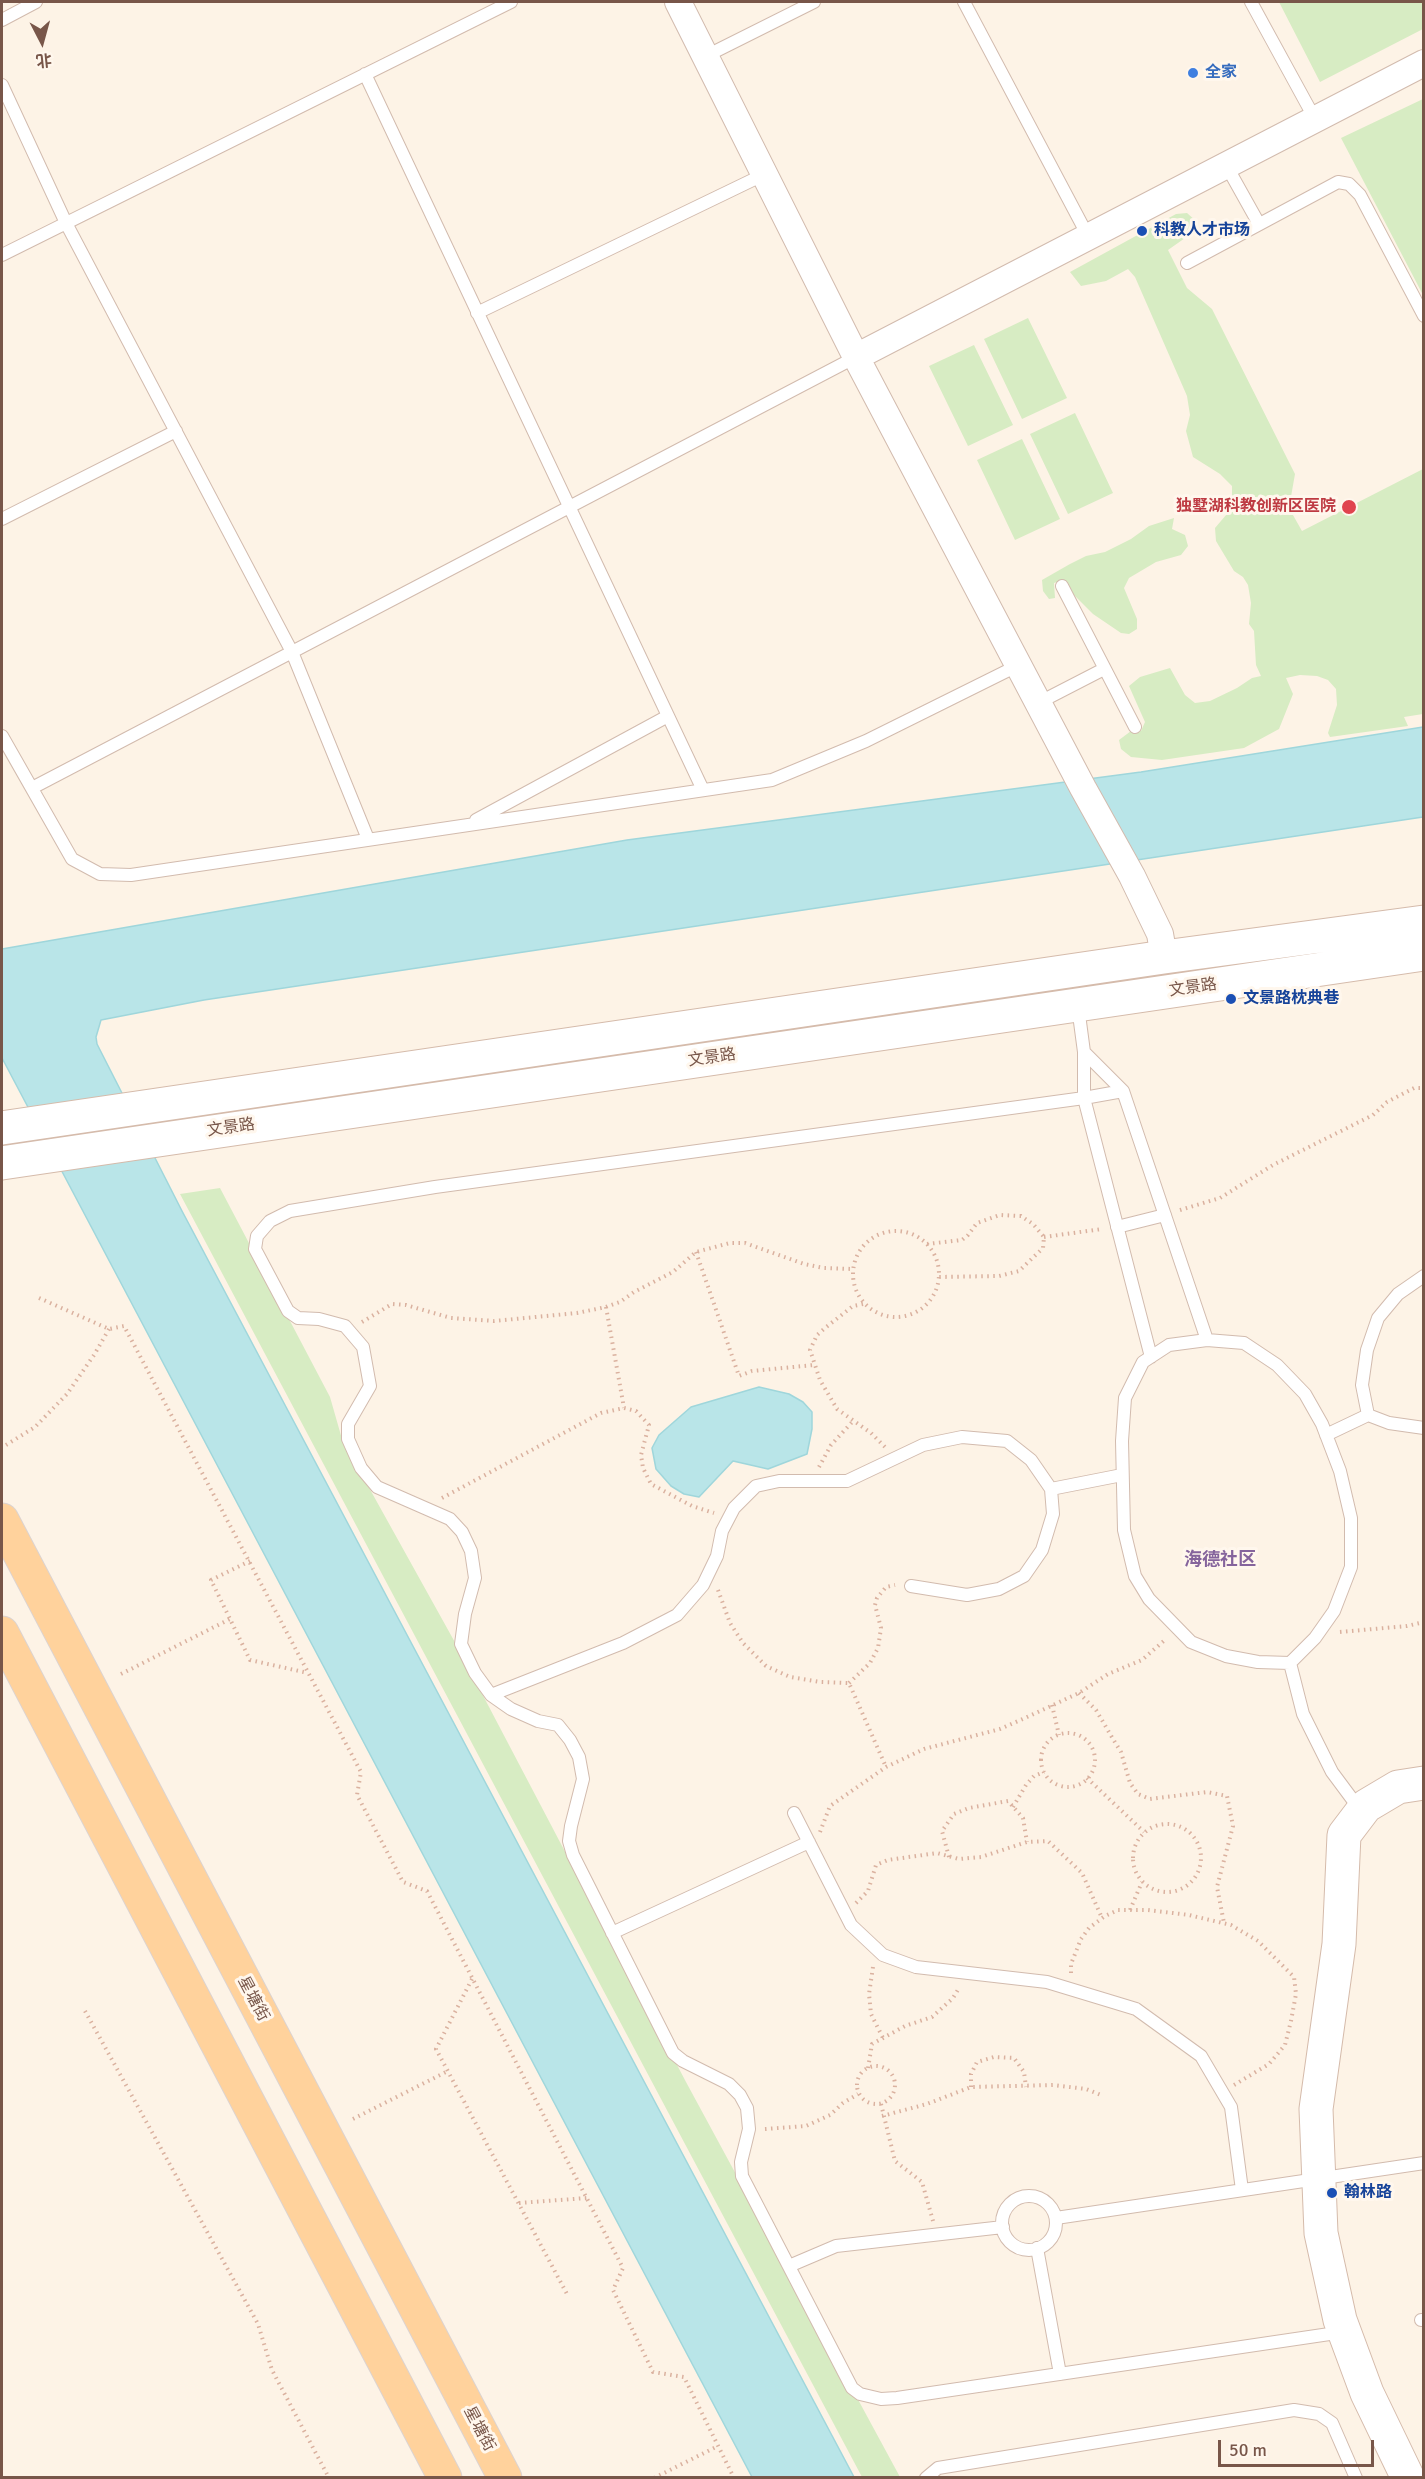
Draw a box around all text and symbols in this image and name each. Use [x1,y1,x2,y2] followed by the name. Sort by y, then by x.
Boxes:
[12,12,72,72] north arrow
[35,49,53,71] text: 北
[1205,63,1237,83] place label: 全家
[1186,66,1200,80] marker: 全家
[1154,221,1250,241] place label: 科教人才市场
[1135,224,1149,238] marker: 科教人才市场
[1176,497,1336,517] place label: 独墅湖科教创新区医院
[1340,498,1358,516] marker: 独墅湖科教创新区医院
[1168,975,1218,1001] street label: 文景路
[1243,989,1339,1009] place label: 文景路枕典巷
[1224,992,1238,1006] marker: 文景路枕典巷
[687,1045,737,1071] street label: 文景路
[206,1115,256,1141] street label: 文景路
[1184,1549,1256,1571] district label: 海德社区
[233,1973,273,2025] street label: 星塘街
[1344,2183,1392,2203] place label: 翰林路
[1325,2186,1339,2200] marker: 翰林路
[459,2403,499,2455] street label: 星塘街
[1221,2428,1377,2466] scale bar
[1229,2439,1267,2461] text: 50 m

